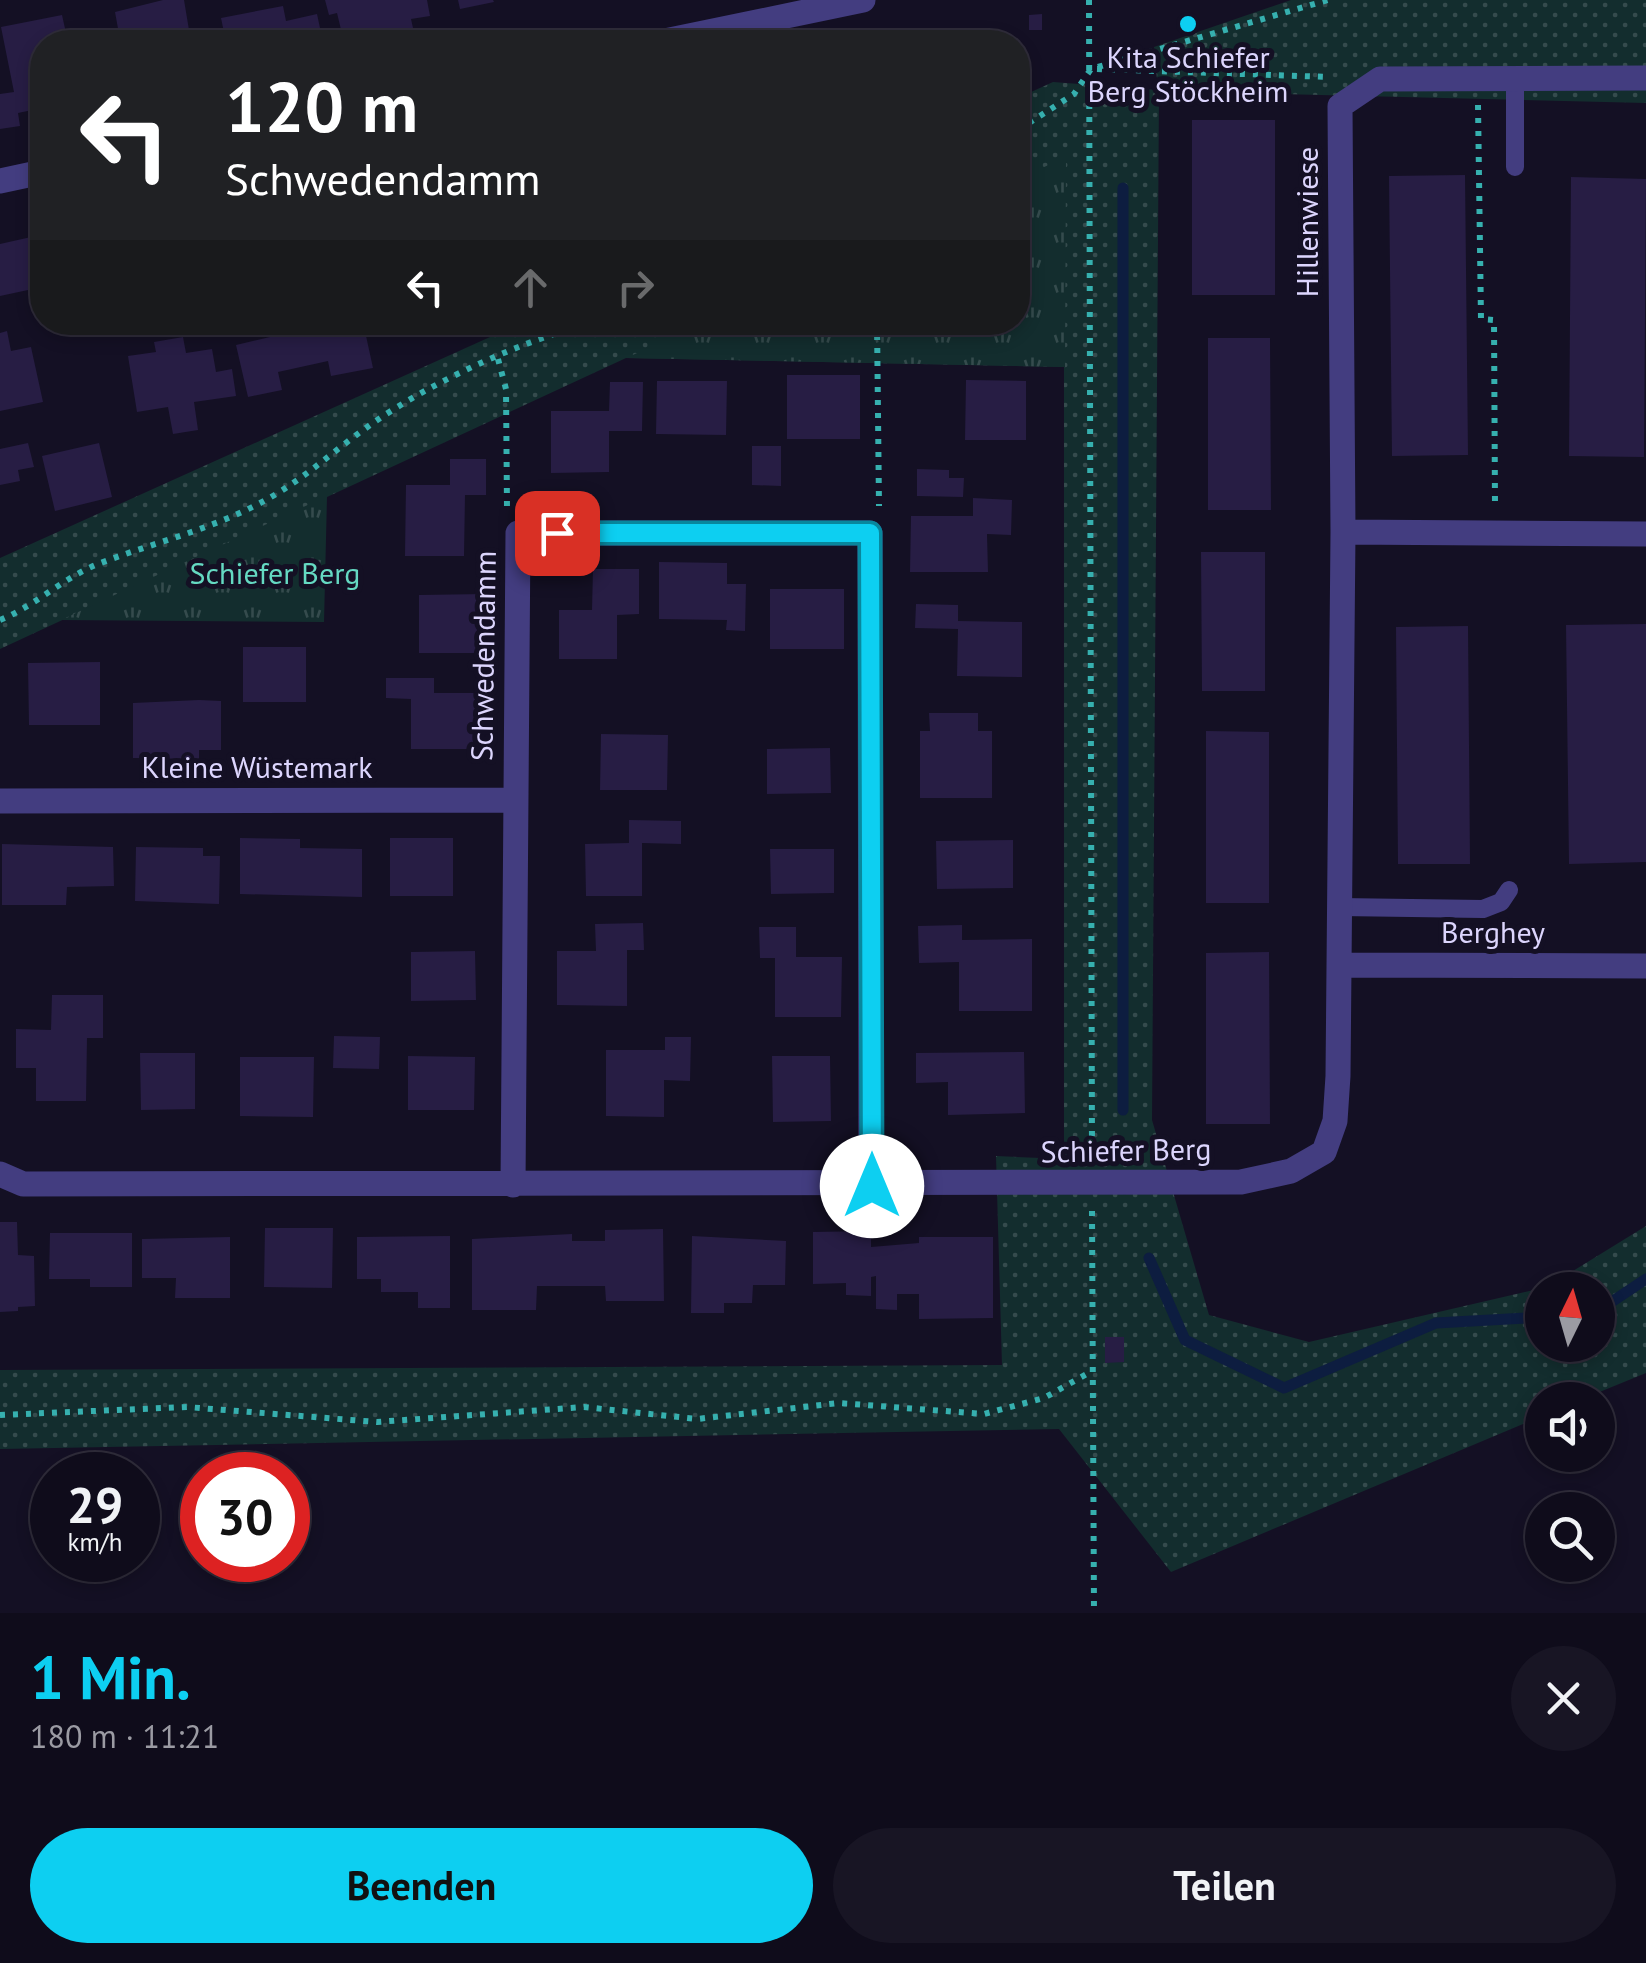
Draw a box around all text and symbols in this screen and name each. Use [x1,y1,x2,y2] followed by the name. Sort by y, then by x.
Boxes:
[1177,13,1199,35] marker: Kita Schiefer Berg Stöckheim
[1088,37,1288,110] place label: Kita Schiefer Berg Stöckheim
[225,61,418,151] text: 120 m
[60,70,190,200] icon: left
[1287,147,1326,297] street label: Hillenwiese
[225,149,541,207] text: Schwedendamm
[398,260,453,315] icon: left
[503,260,558,315] icon: ahead
[608,260,663,315] icon: right
[515,491,600,576] pin
[530,506,585,561] icon: arrive
[461,550,504,761] street label: Schwedendamm
[190,553,360,592] park label: Schiefer Berg
[141,747,373,786] street label: Kleine Wüstemark
[1441,912,1545,951] street label: Berghey
[1040,1129,1212,1170] street label: Schiefer Berg
[820,1134,924,1238] position arrow
[1525,1272,1615,1362] north arrow
[1525,1272,1615,1582] map controls
[1525,1382,1615,1472] button: sound
[180,1452,310,1582] speed limit sign: 30
[67,1472,123,1537] text: 29
[1525,1492,1615,1582] button: search
[68,1526,122,1558] text: km/h
[30,1638,191,1716] text: 1 Min.
[1511,1646,1616,1751] button: close
[30,1715,219,1757] text: 180 m · 11:21
[30,1828,813,1943] button: Beenden
[833,1828,1616,1943] button: Teilen

